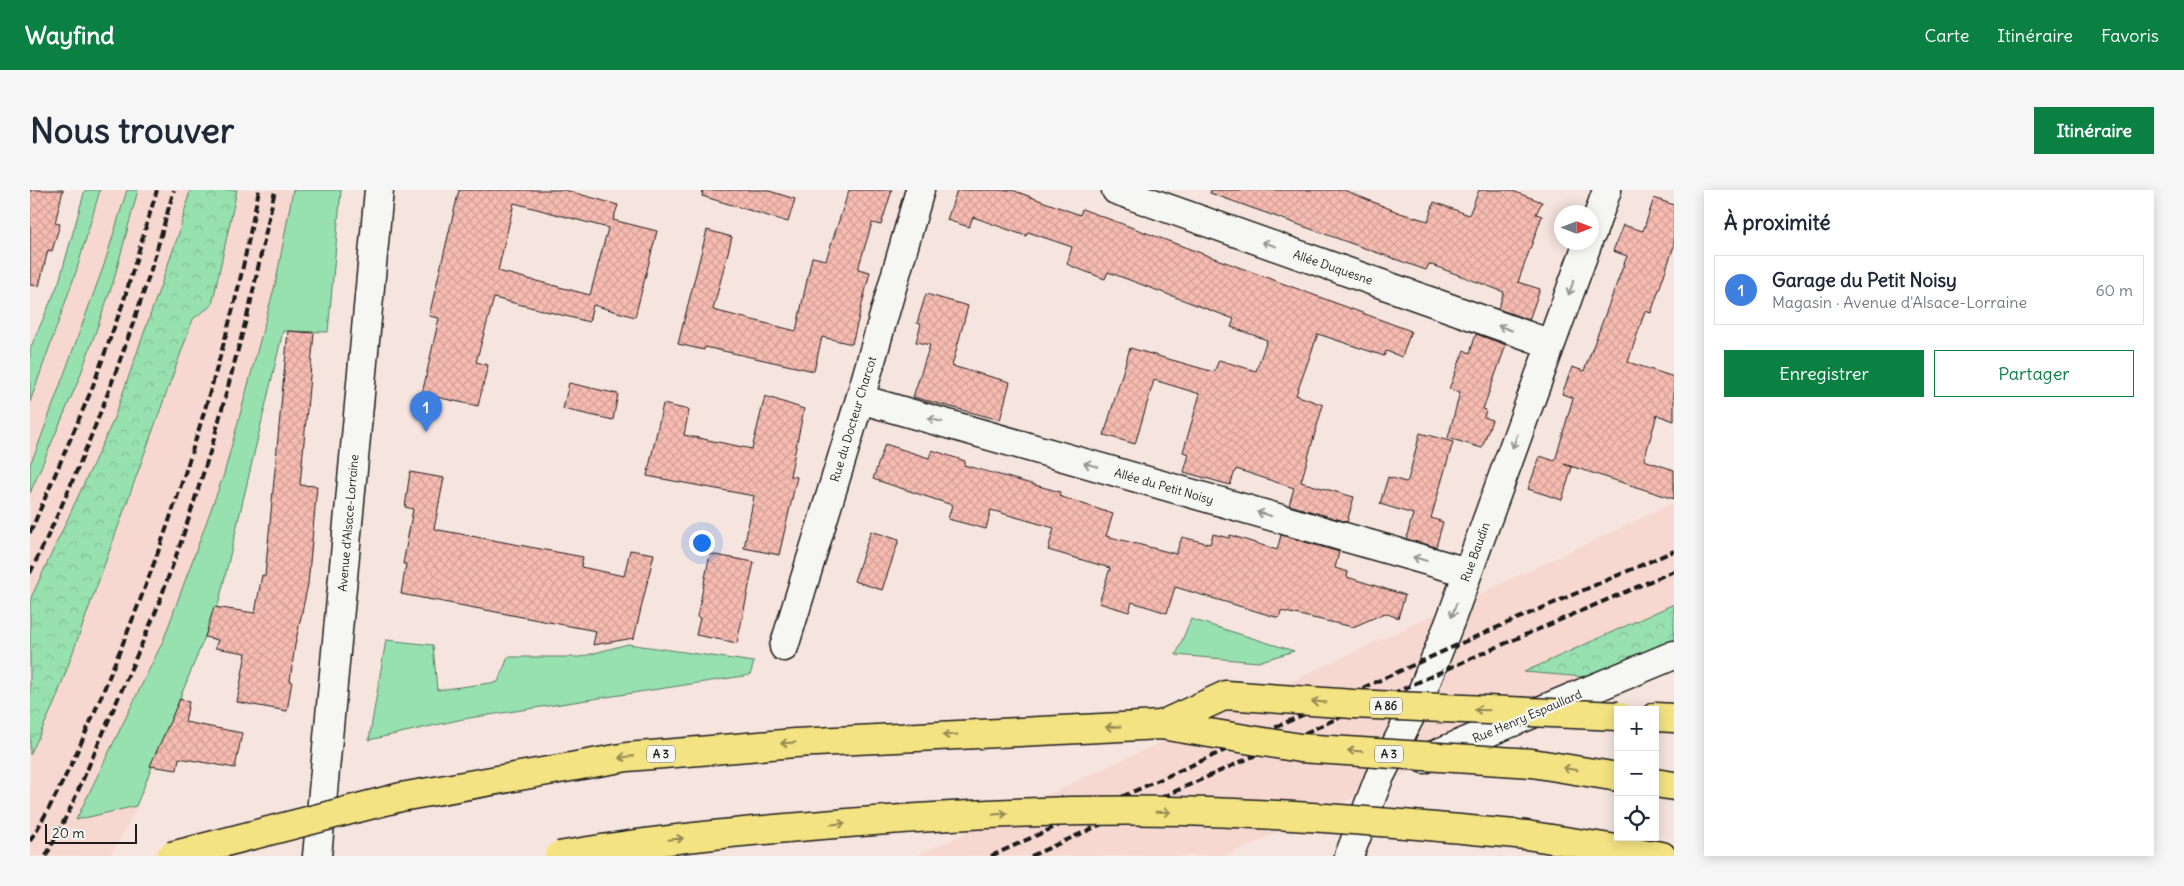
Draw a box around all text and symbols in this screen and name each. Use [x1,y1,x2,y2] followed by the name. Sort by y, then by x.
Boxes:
[25,20,114,50] text: Wayfind
[1924,24,1969,47] text: Carte
[1997,24,2073,47] text: Itinéraire
[2101,24,2159,47] text: Favoris
[2034,107,2154,154] button: Itinéraire
[30,108,234,152] text: Nous trouver
[1554,205,1599,250] north arrow
[1724,209,1831,236] text: À proximité
[1262,239,1277,248] one-way arrow
[1291,246,1375,288] street label: Allée Duquesne
[1772,268,1957,292] text: Garage du Petit Noisy
[1566,280,1575,295] one-way arrow
[1738,280,1744,300] text: 1
[2095,280,2133,300] text: 60 m
[1772,292,2027,312] text: Magasin · Avenue d'Alsace-Lorraine
[1497,322,1513,332] one-way arrow
[1724,350,1924,397] button: Enregistrer
[1934,350,2134,397] button: Partager
[827,354,879,484] street label: Rue du Docteur Charcot
[410,391,442,432] pin: 1
[927,415,943,425] one-way arrow
[1510,433,1519,448] one-way arrow
[335,454,361,592] street label: Avenue d'Alsace-Lorraine
[1083,460,1099,469] one-way arrow
[1113,465,1215,507] street label: Allée du Petit Noisy
[1257,509,1273,519] one-way arrow
[1457,520,1493,584] street label: Rue Baudin
[689,530,715,556] your location
[1413,553,1429,563] one-way arrow
[1449,602,1459,618] one-way arrow
[1470,686,1584,746] street label: Rue Henry Espaullard
[1312,697,1328,706] one-way arrow
[1370,698,1402,714] road number: A 86
[1474,705,1490,714] one-way arrow
[1614,706,1659,841] map controls
[1614,706,1659,751] button: +
[1105,723,1121,732] one-way arrow
[943,731,959,740] one-way arrow
[780,739,796,748] one-way arrow
[647,746,675,762] road number: A 3
[1375,746,1403,762] road number: A 3
[1348,747,1364,756] one-way arrow
[1614,751,1659,796] button: −
[618,753,634,763] one-way arrow
[1562,763,1578,773] one-way arrow
[1614,796,1659,841] button: locate
[1154,807,1170,817] one-way arrow
[992,809,1008,818] one-way arrow
[830,819,846,828] one-way arrow
[45,821,138,844] scale bar
[52,824,85,842] text: 20 m
[668,834,684,844] one-way arrow

